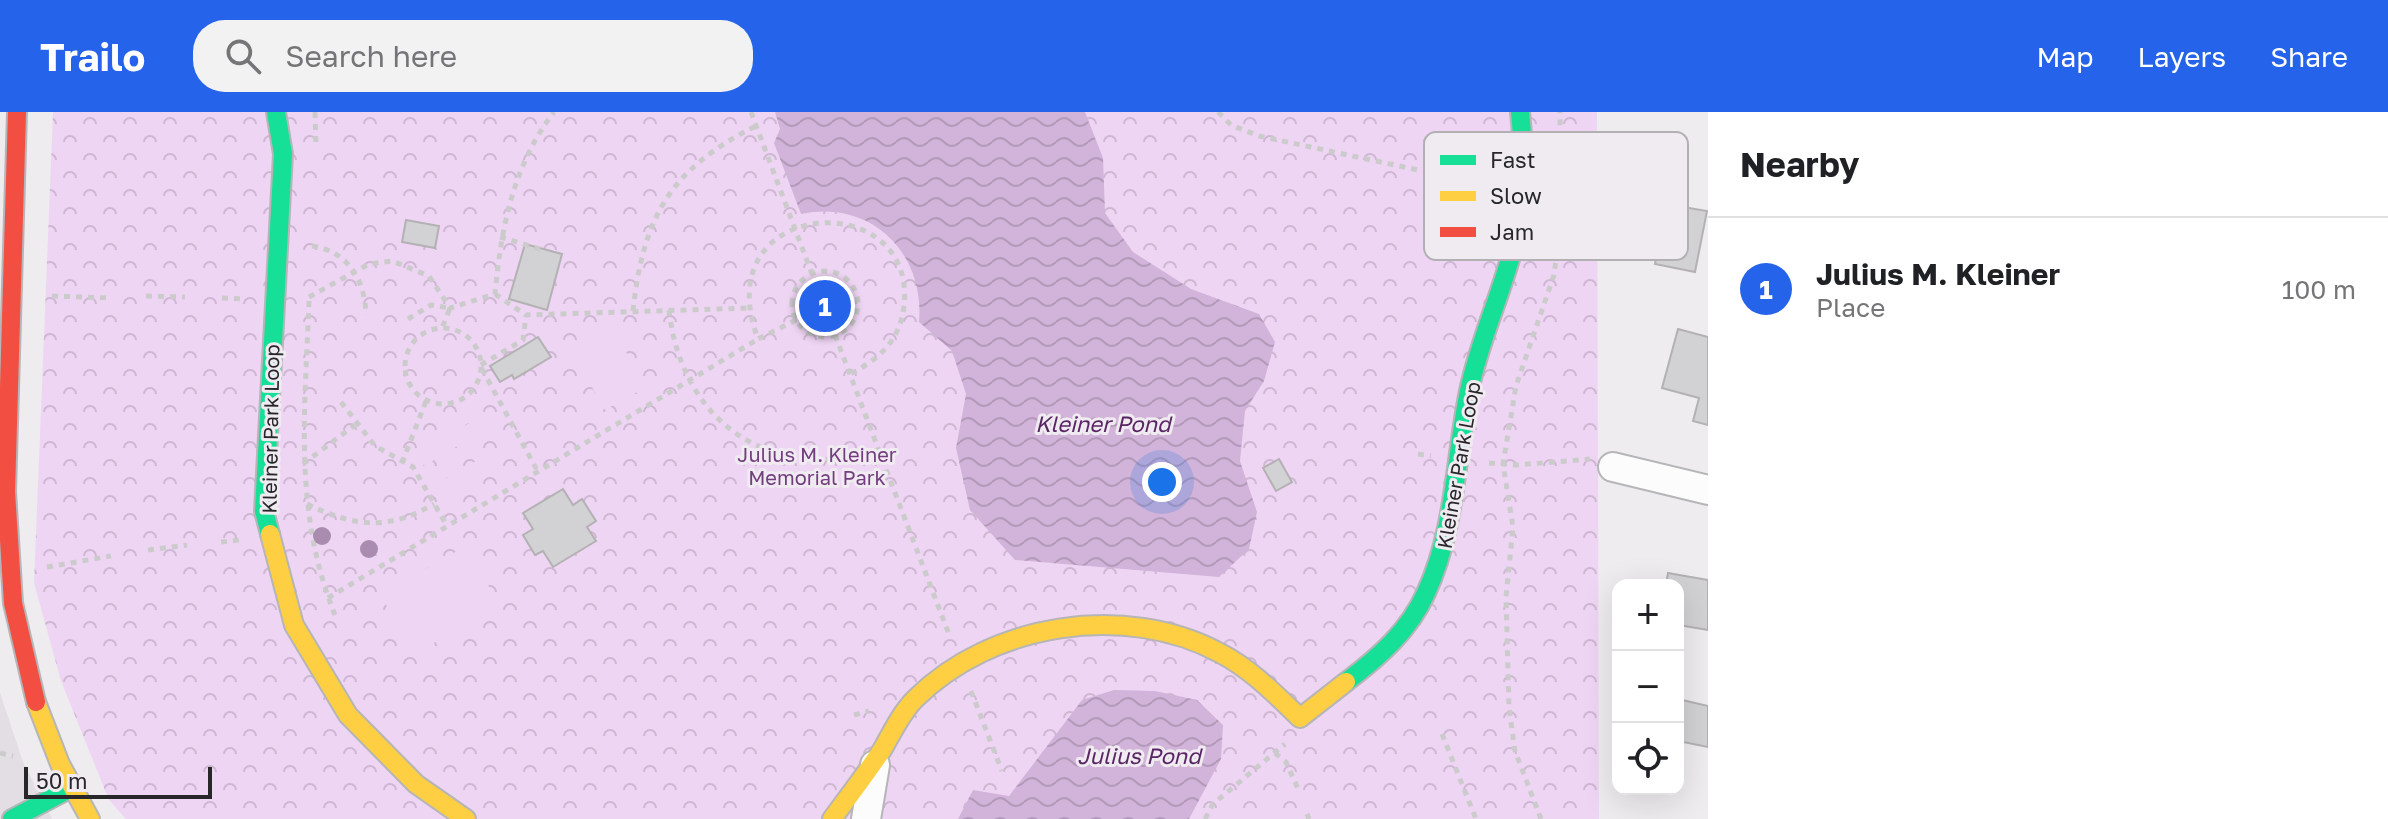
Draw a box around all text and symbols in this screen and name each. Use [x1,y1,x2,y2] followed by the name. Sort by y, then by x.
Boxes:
[193,20,753,92] search box
[40,34,145,79] text: Trailo
[221,34,265,78] icon: search
[285,38,457,74] text: Search here
[2036,40,2094,73] text: Map
[2138,40,2226,73] text: Layers
[2270,40,2348,73] text: Share
[1424,132,1688,260] legend
[1740,144,1860,184] text: Nearby
[1490,146,1536,173] text: Fast
[1490,182,1542,209] text: Slow
[1490,218,1534,245] text: Jam
[1816,256,2060,292] text: Julius M. Kleiner
[1759,274,1773,305] text: 1
[2282,274,2356,305] text: 100 m
[799,276,851,336] pin: 1
[1816,292,1885,323] text: Place
[257,344,283,514] street label: Kleiner Park Loop
[1431,380,1485,550] street label: Kleiner Park Loop
[1035,410,1173,437] water label: Kleiner Pond
[737,442,897,489] park label: Julius M. Kleiner Memorial Park
[1142,462,1182,502] your location
[1612,579,1684,795] map controls
[1612,579,1684,651] button: +
[1612,651,1684,723] button: −
[1612,723,1684,795] button: locate
[1077,742,1203,769] water label: Julius Pond
[24,763,212,799] scale bar
[36,767,87,794] text: 50 m

